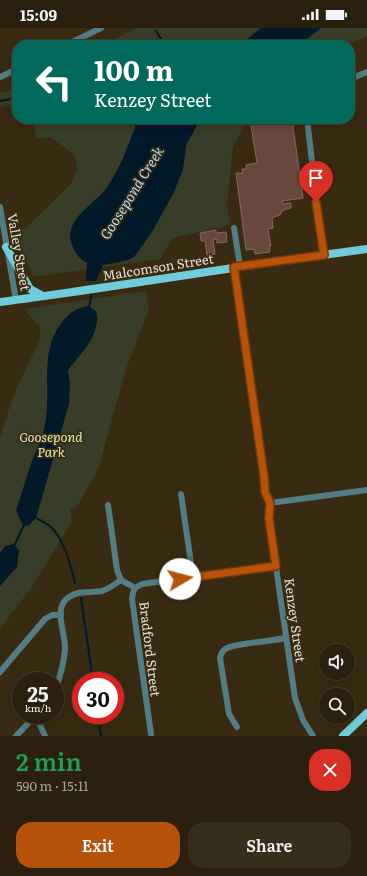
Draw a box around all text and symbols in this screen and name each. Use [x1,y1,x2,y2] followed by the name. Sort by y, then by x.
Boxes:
[20,3,57,26] text: 15:09
[94,48,174,90] text: 100 m
[28,56,80,108] icon: left
[94,86,212,113] text: Kenzey Street
[95,142,168,243] water label: Goosepond Creek
[299,161,333,202] pin
[305,167,327,189] icon: arrive
[3,212,36,293] street label: Valley Street
[101,248,216,285] street label: Malcomson Street
[19,427,83,461] park label: Goosepond Park
[159,558,201,600] position arrow
[280,577,311,664] street label: Kenzey Street
[135,600,166,698] street label: Bradford Street
[319,644,355,724] map controls
[319,644,355,680] button: sound
[72,672,124,724] speed limit sign: 30
[27,678,49,708] text: 25
[319,688,355,724] button: search
[25,700,51,715] text: km/h
[16,743,82,778] text: 2 min
[309,749,351,791] button: close
[16,776,88,795] text: 590 m · 15:11
[16,822,180,868] button: Exit
[188,822,351,868] button: Share

